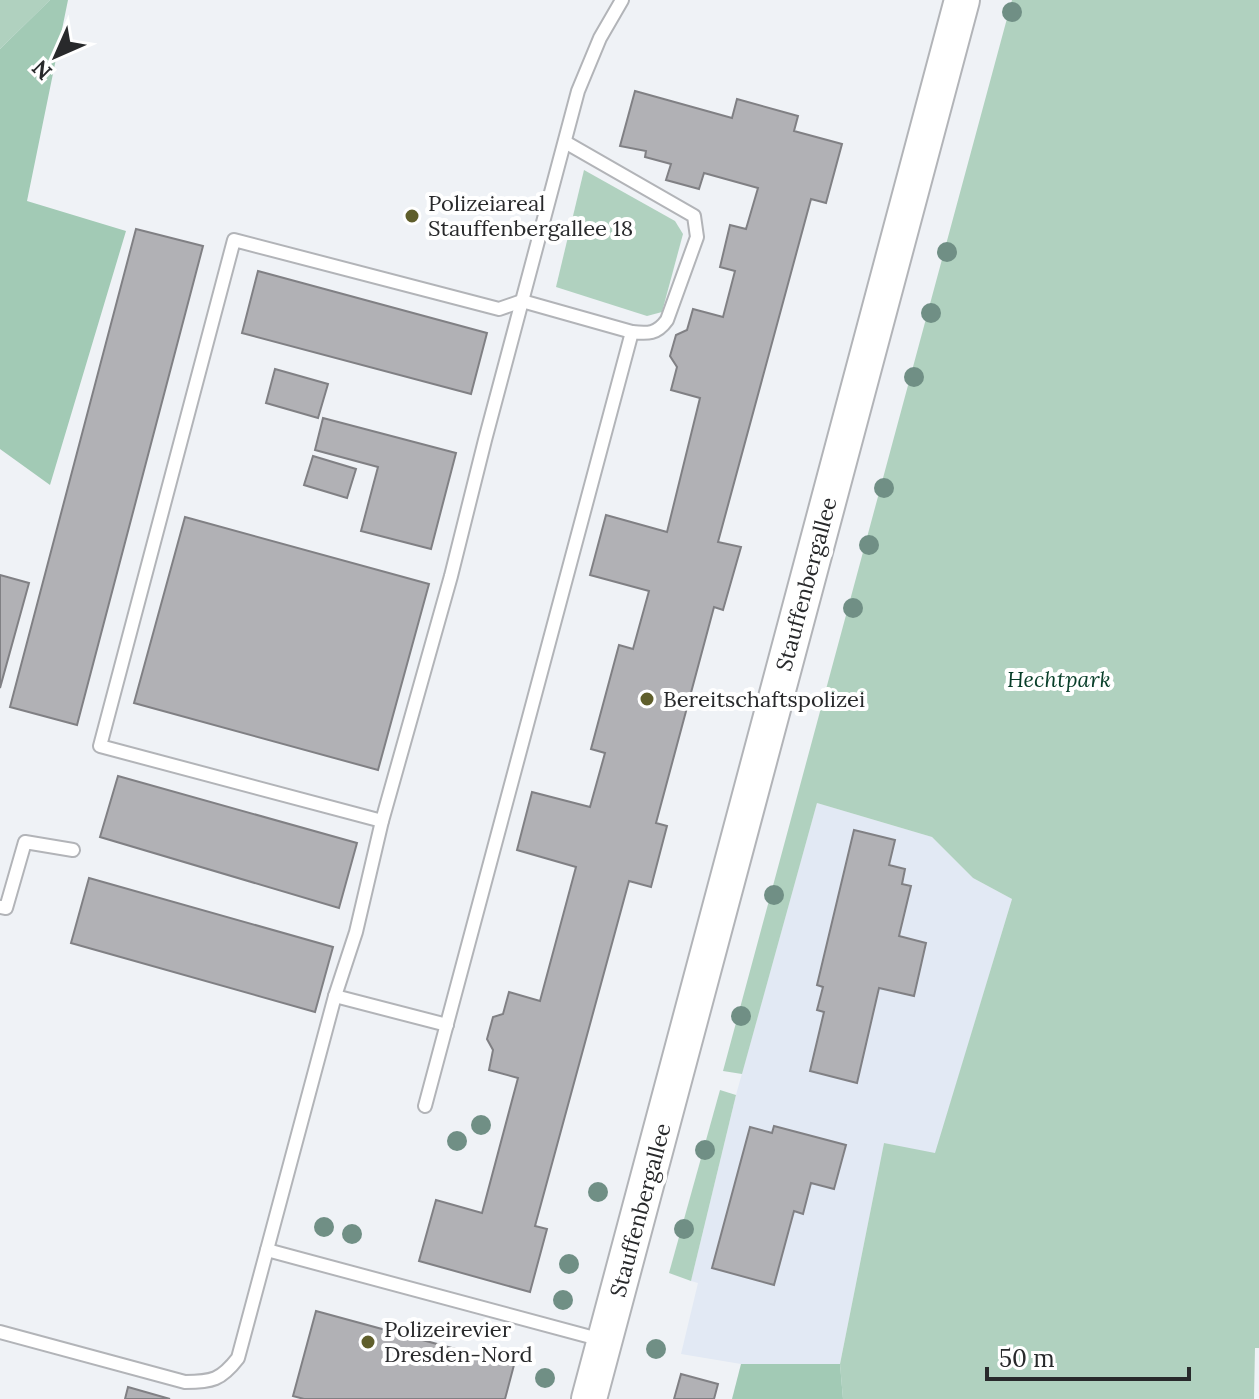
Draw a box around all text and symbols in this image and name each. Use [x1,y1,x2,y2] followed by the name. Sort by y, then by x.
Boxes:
[16,16,96,96] north arrow
[26,54,58,86] text: N
[428,189,633,242] place label: Polizeiareal Stauffenbergallee 18
[403,207,421,225] marker: Polizeiareal Stauffenbergallee 18
[769,494,843,674] street label: Stauffenbergallee
[1007,665,1111,693] park label: Hechtpark
[663,685,865,713] place label: Bereitschaftspolizei
[638,690,656,708] marker: Bereitschaftspolizei
[603,1120,677,1300] street label: Stauffenbergallee
[384,1315,533,1368] place label: Polizeirevier Dresden-Nord
[987,1331,1189,1381] scale bar
[359,1333,377,1351] marker: Polizeirevier Dresden-Nord
[999,1343,1055,1374] text: 50 m

